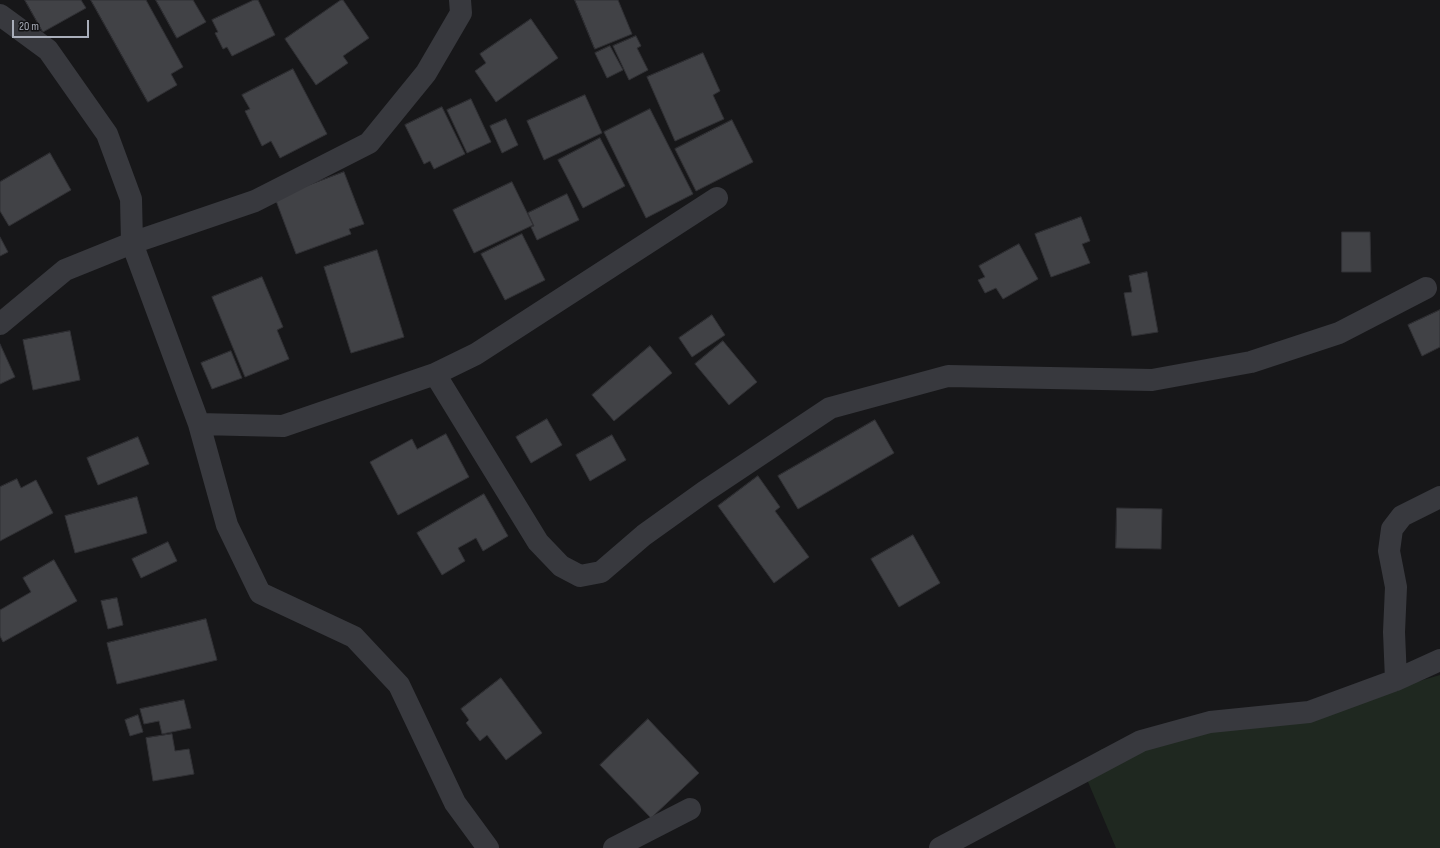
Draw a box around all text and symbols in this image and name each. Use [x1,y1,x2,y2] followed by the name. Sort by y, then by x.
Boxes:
[14,12,91,38] scale bar
[19,19,39,34] text: 20 m

